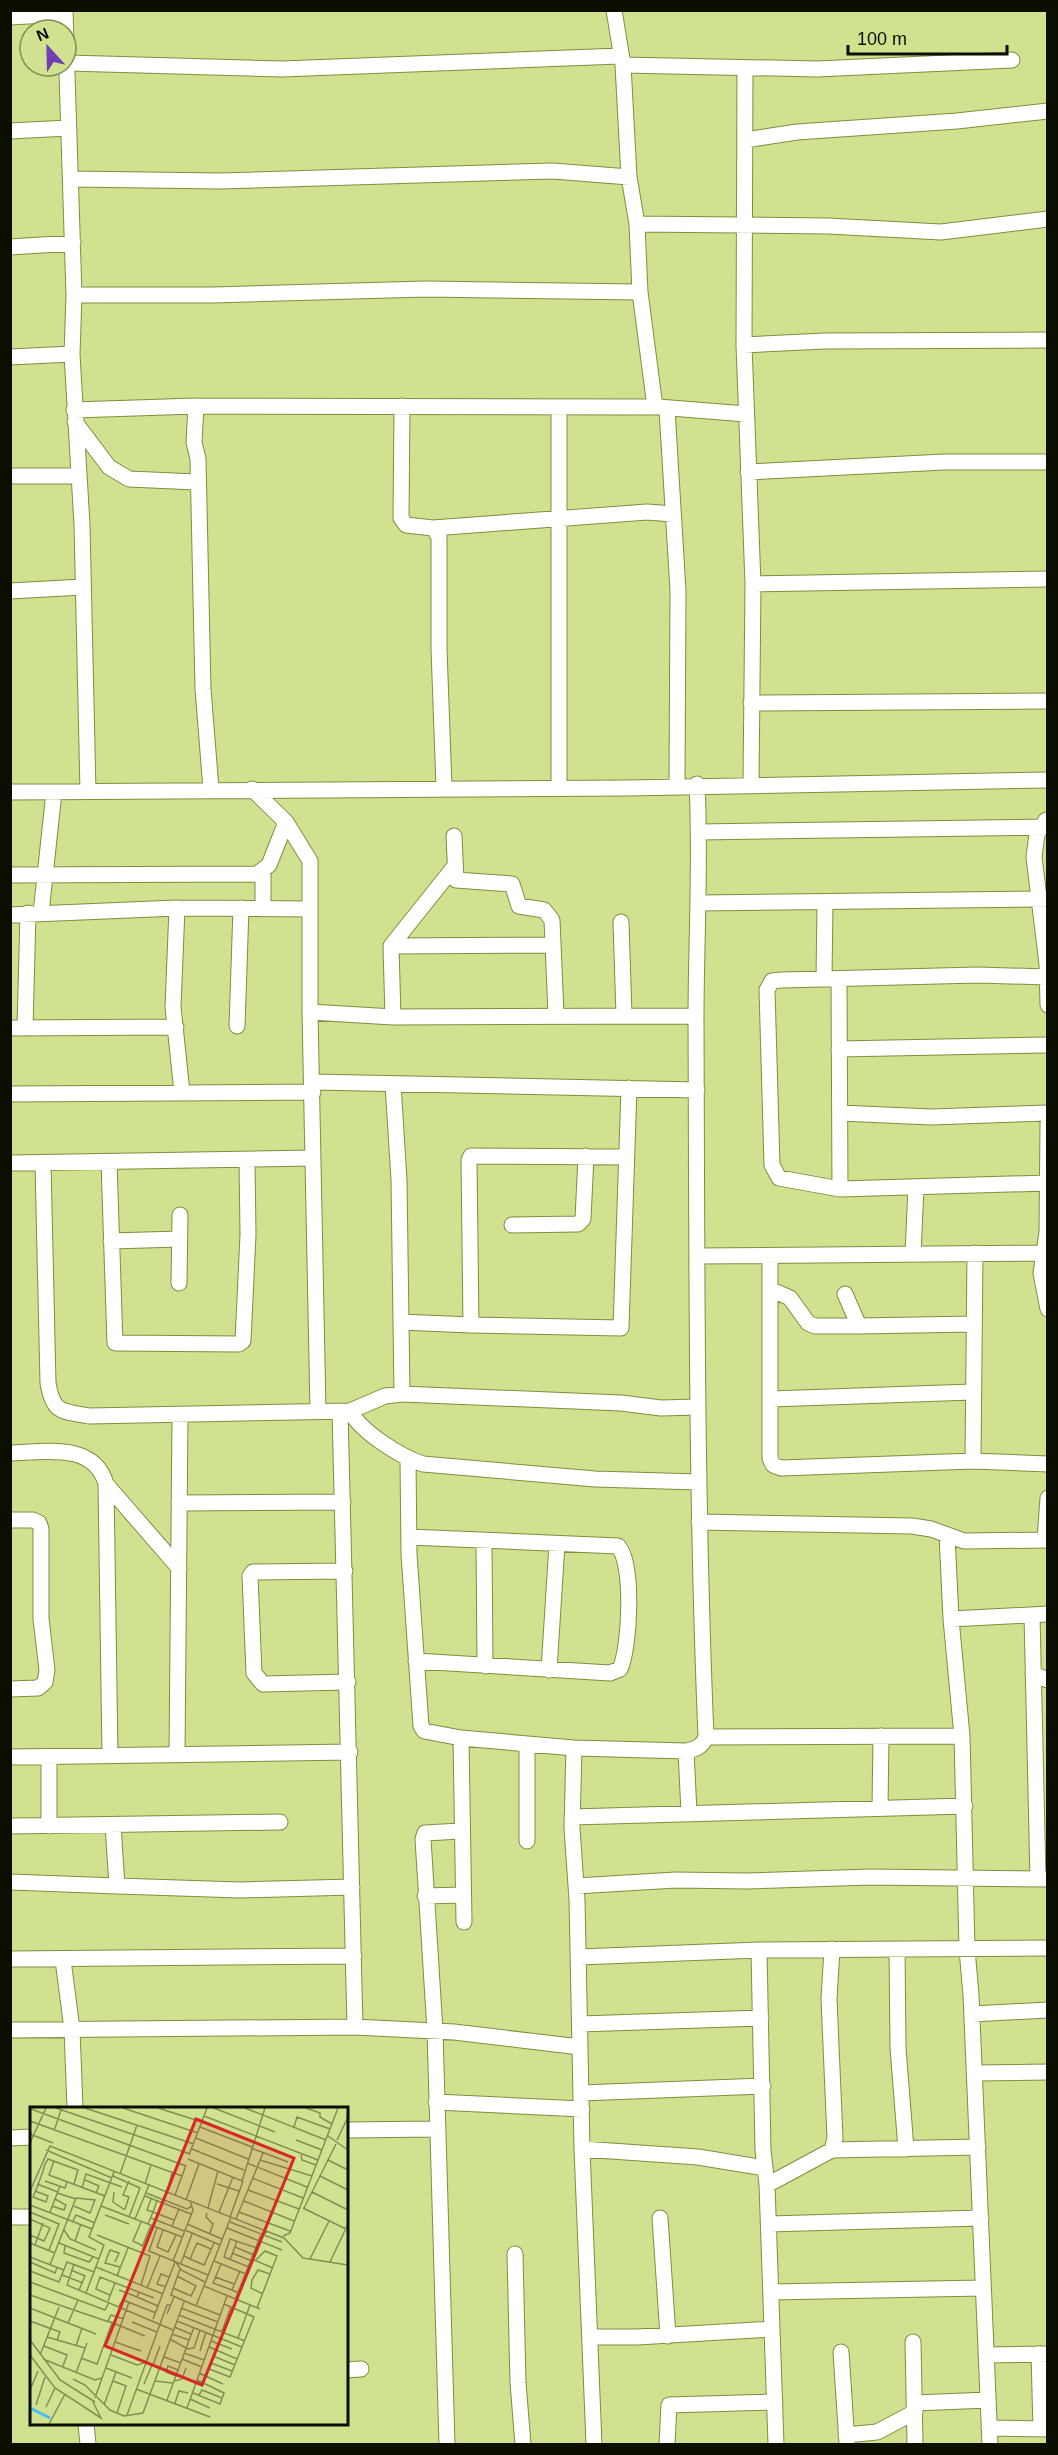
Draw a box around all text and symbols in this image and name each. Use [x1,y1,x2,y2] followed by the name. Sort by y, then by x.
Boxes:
[18,18,78,78] north arrow
[848,18,1007,56] scale bar
[34,25,51,45] text: N
[857,29,907,49] text: 100 m
[30,2107,348,2425] inset map

